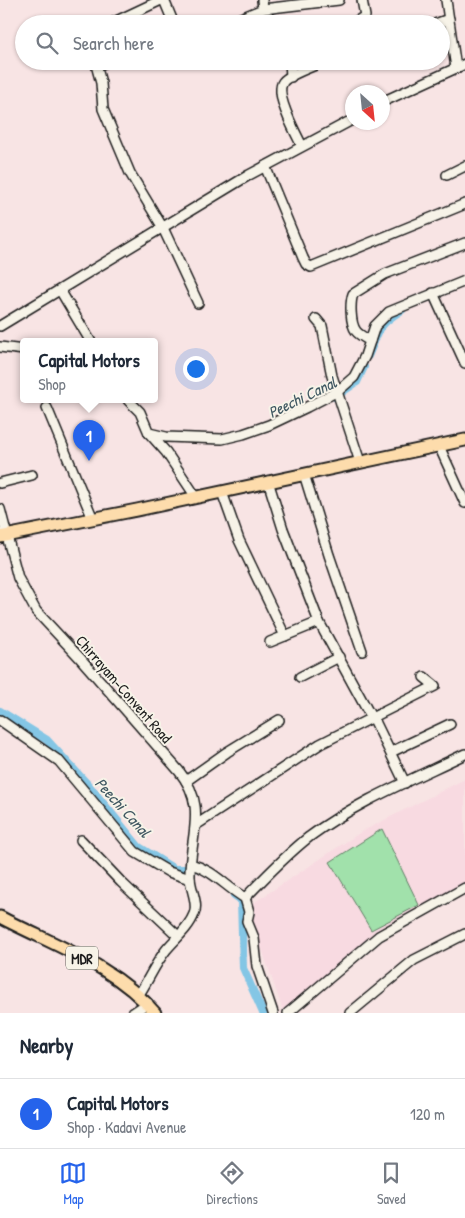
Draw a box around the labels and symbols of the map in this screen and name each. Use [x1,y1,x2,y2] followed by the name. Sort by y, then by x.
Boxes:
[345,85,390,130] north arrow
[183,356,209,382] your location
[264,371,340,423] water label: Peechi Canal
[73,420,105,461] pin: 1
[71,630,177,748] street label: Chirrayam-Convent Road
[90,772,156,842] water label: Peechi Canal
[66,946,98,970] road number: MDR

